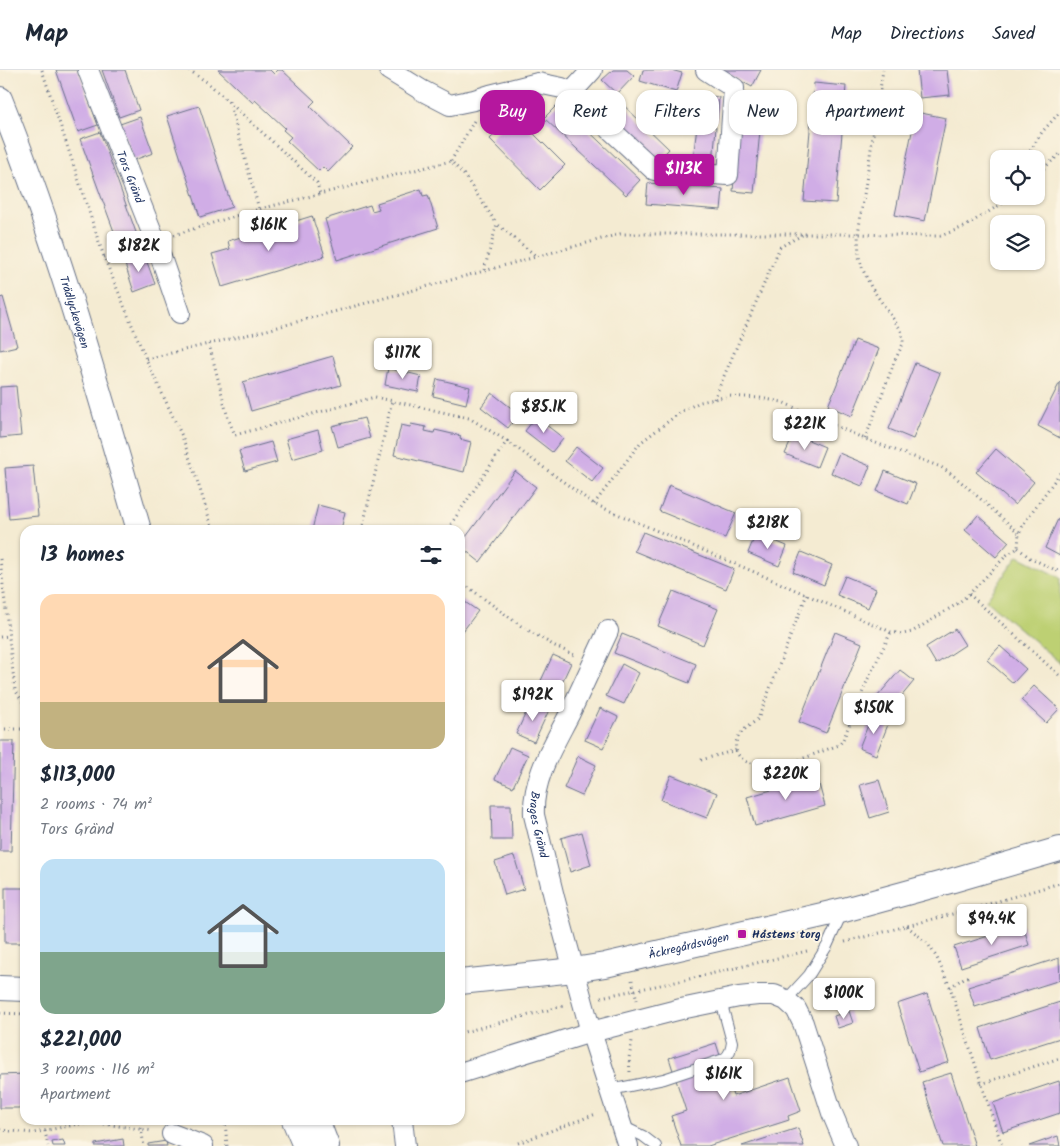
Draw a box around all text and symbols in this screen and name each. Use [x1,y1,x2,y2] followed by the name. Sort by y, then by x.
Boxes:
[25,15,68,54] text: Map
[830,20,862,49] text: Map
[890,20,964,49] text: Directions
[992,20,1035,49] text: Saved
[480,90,545,135] chip: Buy
[555,90,626,135] chip: Rent
[636,90,719,135] chip: Filters
[729,90,797,135] chip: New
[807,90,923,135] chip: Apartment
[111,148,149,207] street label: Tors Gränd
[990,150,1045,270] map controls
[990,150,1045,205] button: locate
[649,154,719,196] pin: $113K
[665,157,703,182] text: $113K
[234,210,304,252] pin: $161K
[250,213,288,238] text: $161K
[990,215,1045,270] button: layers
[104,230,174,273] pin: $182K
[118,234,160,259] text: $182K
[54,274,94,351] street label: Trädlyckevägen
[368,338,438,380] pin: $117K
[385,341,421,366] text: $117K
[503,392,585,434] pin: $85.1K
[521,395,567,420] text: $85.1K
[770,408,840,451] pin: $221K
[784,412,826,437] text: $221K
[733,508,803,550] pin: $218K
[747,511,789,536] text: $218K
[40,539,125,572] text: 13 homes
[417,541,445,569] icon: filters
[198,626,288,716] icon: home
[498,680,568,722] pin: $192K
[512,683,554,708] text: $192K
[839,692,909,735] pin: $150K
[854,696,894,721] text: $150K
[751,758,821,801] pin: $220K
[40,759,114,792] text: $113,000
[763,762,809,787] text: $220K
[524,790,553,861] street label: Brages Gränd
[40,792,152,817] text: 2 rooms · 74 m²
[40,817,113,842] text: Tors Gränd
[198,891,288,981] icon: home
[951,904,1033,946] pin: $94.4K
[968,907,1016,932] text: $94.4K
[752,925,821,944] place label: Håstens torg
[647,928,731,965] street label: Äckregårdsvägen
[736,928,748,940] marker: Håstens torg
[809,978,879,1020] pin: $100K
[824,981,864,1006] text: $100K
[40,1024,121,1057] text: $221,000
[40,1057,155,1082] text: 3 rooms · 116 m²
[689,1058,759,1101] pin: $161K
[705,1062,743,1087] text: $161K
[40,1082,111,1107] text: Apartment

